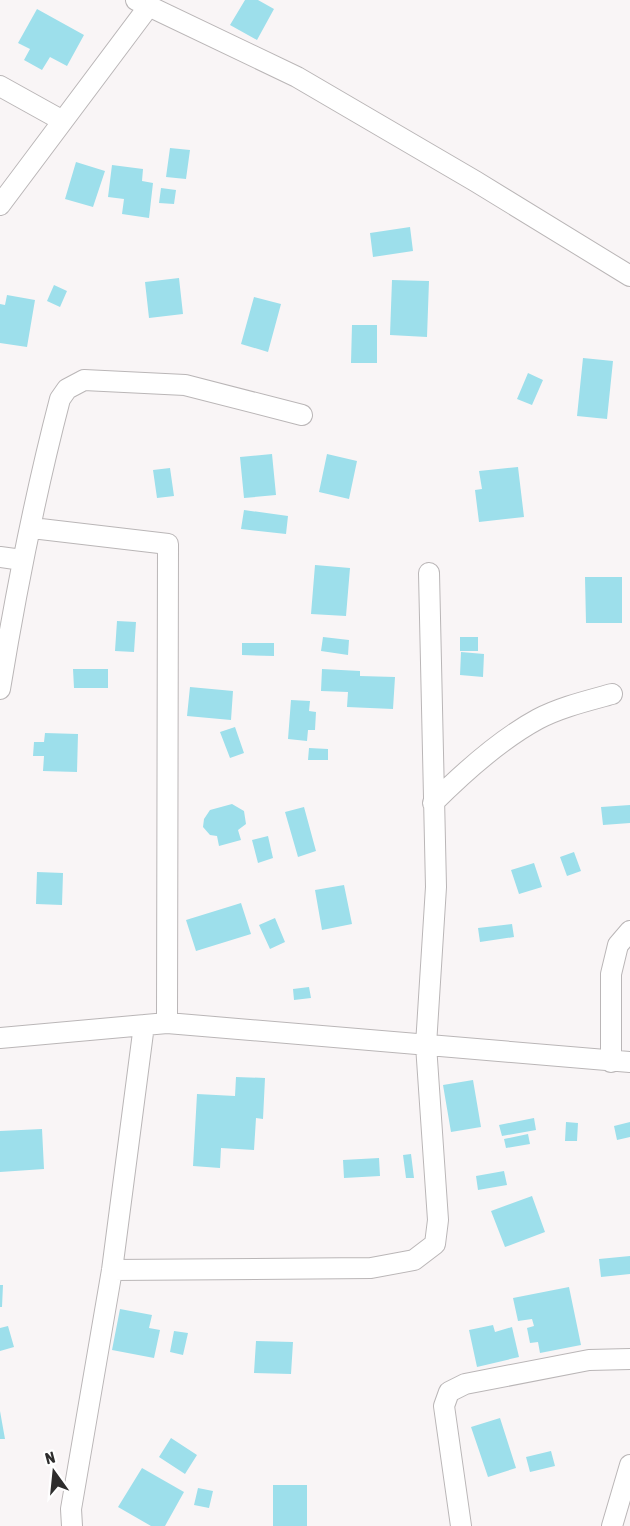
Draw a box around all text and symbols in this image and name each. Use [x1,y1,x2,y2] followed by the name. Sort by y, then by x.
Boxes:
[24,1442,84,1502] north arrow
[43,1448,57,1467] text: N

